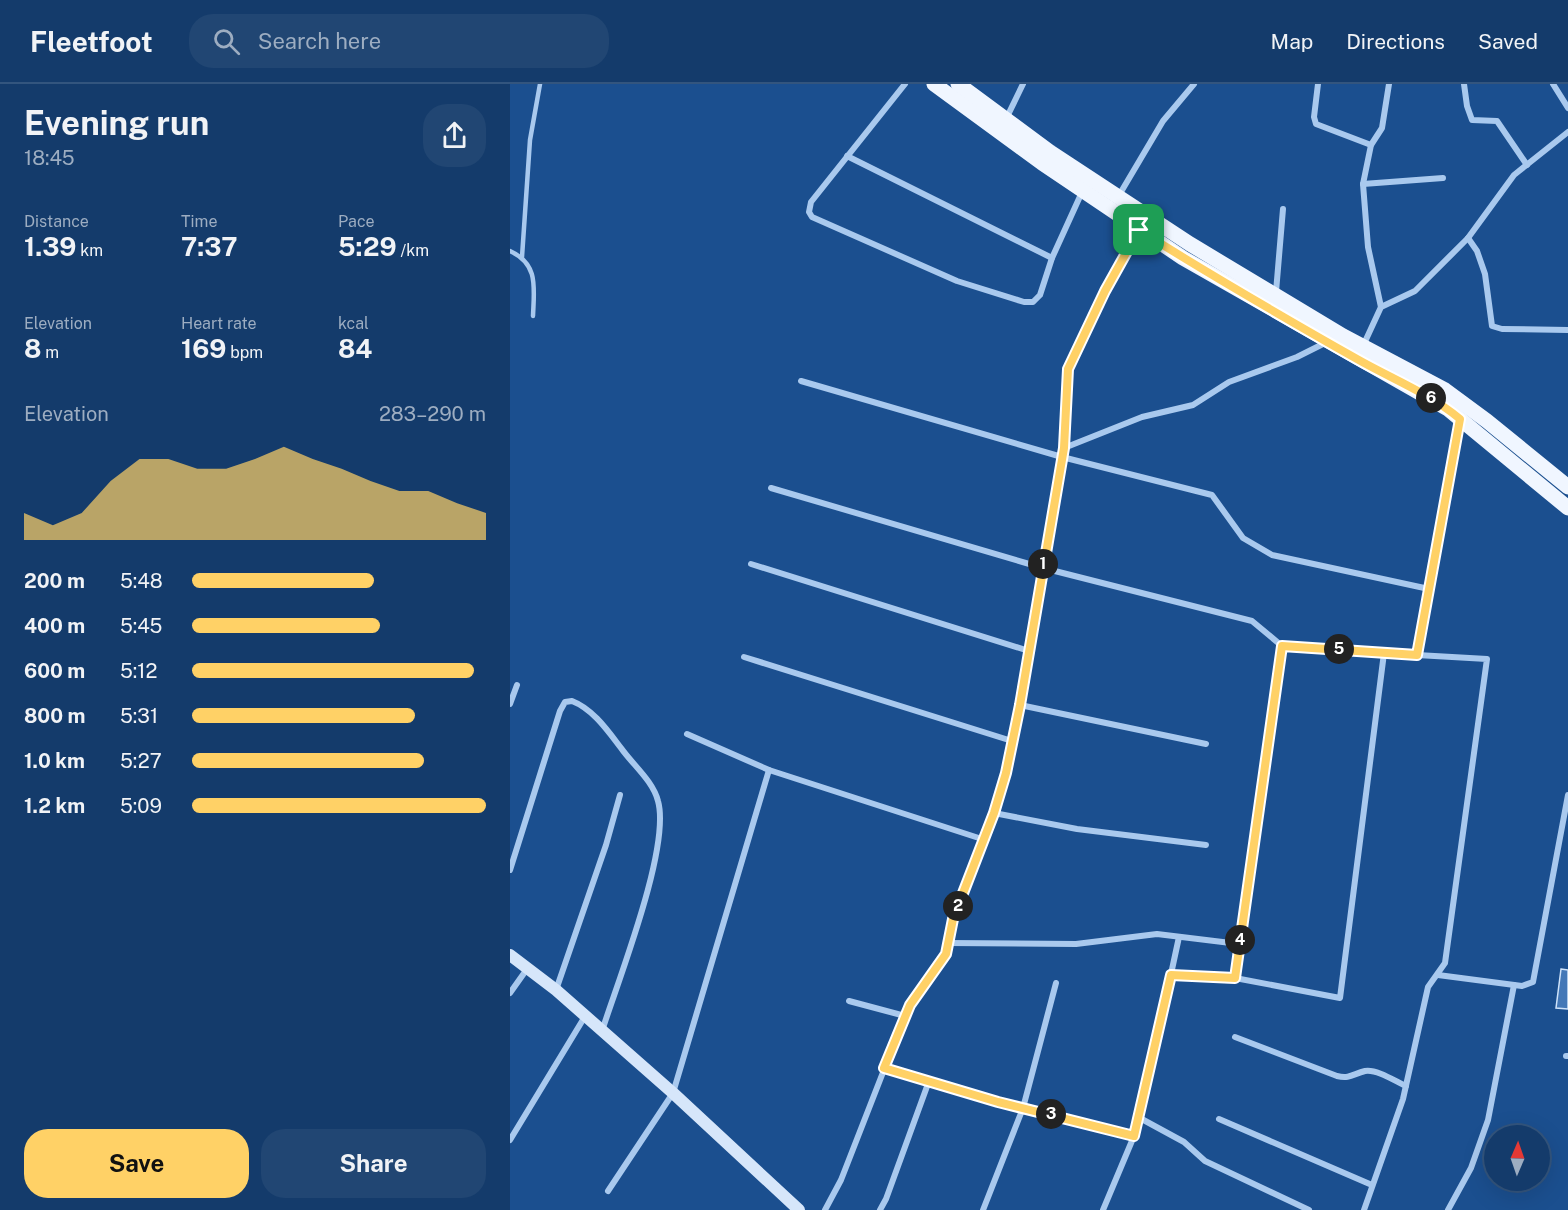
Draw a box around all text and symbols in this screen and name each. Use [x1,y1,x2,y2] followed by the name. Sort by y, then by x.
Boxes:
[189,14,609,68] search box
[30,25,153,58] text: Fleetfoot
[210,25,243,58] icon: search
[258,28,381,54] text: Search here
[1271,29,1313,54] text: Map
[1346,29,1445,54] text: Directions
[1478,29,1538,54] text: Saved
[24,104,209,142] text: Evening run
[423,104,486,167] button: share
[24,146,75,170] text: 18:45
[1113,204,1164,255] pin
[24,212,89,231] text: Distance
[181,212,217,231] text: Time
[338,212,375,231] text: Pace
[1122,213,1155,246] icon: arrive
[24,231,76,262] text: 1.39
[181,231,237,262] text: 7:37
[338,231,397,262] text: 5:29
[76,241,103,260] text: km
[397,241,429,260] text: /km
[24,314,92,333] text: Elevation
[181,314,257,333] text: Heart rate
[338,314,369,333] text: kcal
[24,333,41,364] text: 8
[181,333,226,364] text: 169
[338,333,372,364] text: 84
[41,343,59,362] text: m
[226,343,263,362] text: bpm
[1416,383,1446,413] pin: 6
[1426,388,1436,407] text: 6
[24,402,109,426] text: Elevation
[379,402,486,426] text: 283–290 m
[1028,549,1058,579] pin: 1
[1040,554,1046,573] text: 1
[24,569,85,593] text: 200 m
[120,569,163,593] text: 5:48
[24,614,85,638] text: 400 m
[120,614,162,638] text: 5:45
[1324,634,1354,664] pin: 5
[1334,639,1344,658] text: 5
[24,659,85,683] text: 600 m
[120,659,157,683] text: 5:12
[24,704,86,728] text: 800 m
[120,704,158,728] text: 5:31
[24,749,85,773] text: 1.0 km
[120,749,162,773] text: 5:27
[24,794,85,818] text: 1.2 km
[120,794,162,818] text: 5:09
[943,891,973,921] pin: 2
[953,896,963,915] text: 2
[1225,925,1255,955] pin: 4
[1235,930,1245,949] text: 4
[1036,1099,1066,1129] pin: 3
[1046,1104,1056,1123] text: 3
[1484,1125,1550,1191] north arrow
[1484,1125,1550,1191] map controls
[24,1129,249,1198] button: Save
[261,1129,486,1198] button: Share

